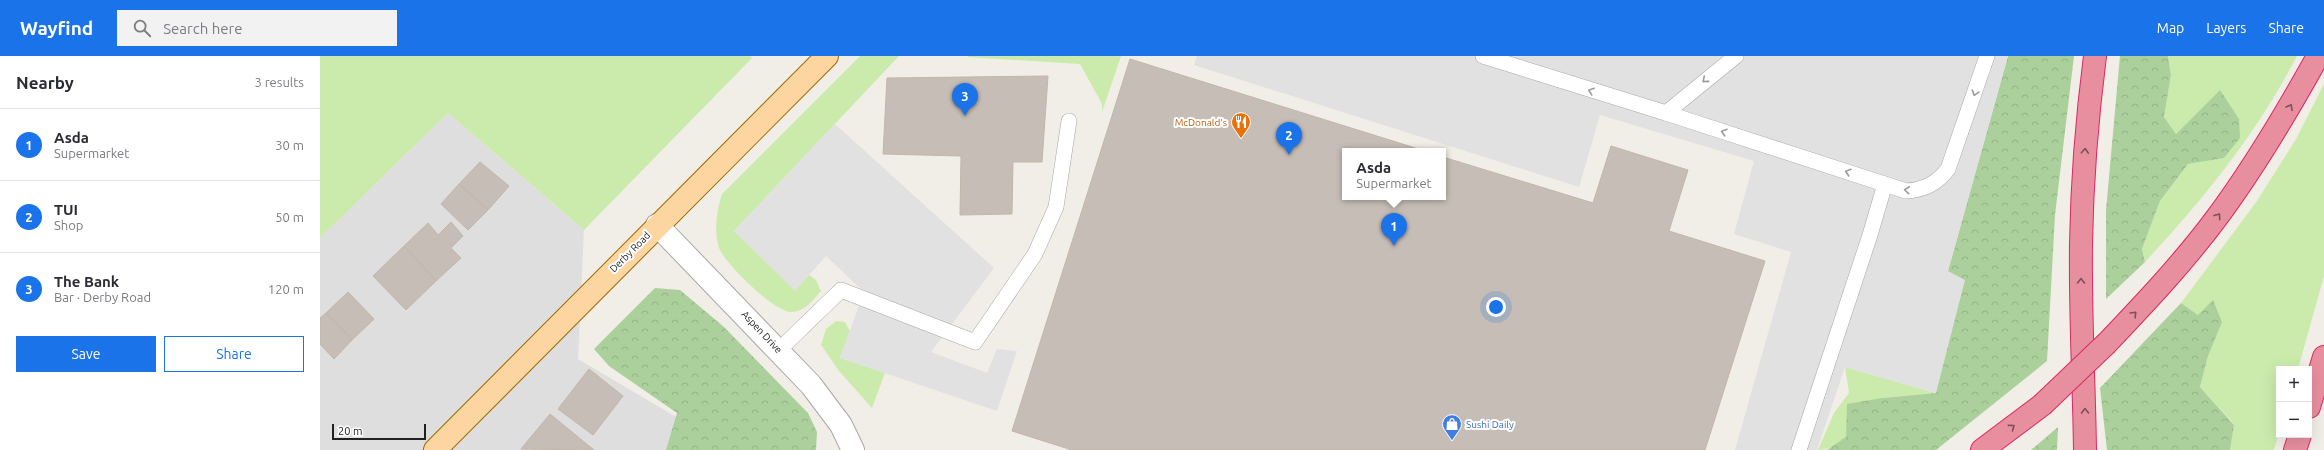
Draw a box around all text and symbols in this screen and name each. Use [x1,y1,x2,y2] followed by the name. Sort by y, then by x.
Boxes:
[117,10,397,46] search box
[20,17,93,39] text: Wayfind
[131,17,153,39] icon: search
[163,20,242,37] text: Search here
[2157,20,2184,36] text: Map
[2206,20,2246,36] text: Layers
[2268,20,2304,36] text: Share
[16,73,74,92] text: Nearby
[254,75,304,89] text: 3 results
[1702,75,1710,82] one-way arrow
[952,83,978,116] pin: 3
[1587,87,1594,95] one-way arrow
[1971,89,1980,96] one-way arrow
[2285,104,2292,111] one-way arrow
[1230,111,1252,139] restaurant icon: McDonald's
[1175,117,1227,128] place label: McDonald's
[1276,122,1302,155] pin: 2
[54,129,89,146] text: Asda
[1721,129,1728,137] one-way arrow
[25,138,33,152] text: 1
[275,138,304,152] text: 30 m
[54,146,129,160] text: Supermarket
[1342,148,1446,200] popup
[2081,148,2089,154] one-way arrow
[1356,159,1391,176] text: Asda
[1845,168,1852,177] one-way arrow
[1356,176,1432,190] text: Supermarket
[1904,186,1910,195] one-way arrow
[54,201,78,218] text: TUI
[25,210,33,224] text: 2
[275,210,304,224] text: 50 m
[1381,213,1407,246] pin: 1
[2214,213,2221,220] one-way arrow
[54,218,83,232] text: Shop
[608,229,653,274] street label: Derby Road
[54,273,119,290] text: The Bank
[2077,278,2085,284] one-way arrow
[25,282,33,296] text: 3
[268,282,304,296] text: 120 m
[54,290,151,304] text: Bar · Derby Road
[1486,297,1506,317] your location
[740,309,784,355] street label: Aspen Drive
[2129,311,2137,319] one-way arrow
[16,336,156,372] button: Save
[164,336,304,372] button: Share
[2276,366,2312,438] map controls
[2276,366,2312,402] button: +
[2276,402,2312,438] button: −
[2080,408,2089,414] one-way arrow
[1441,413,1463,441] shop icon: Sushi Daily
[1466,419,1514,430] place label: Sushi Daily
[332,422,426,441] scale bar
[338,425,362,437] text: 20 m
[2008,425,2015,432] one-way arrow

